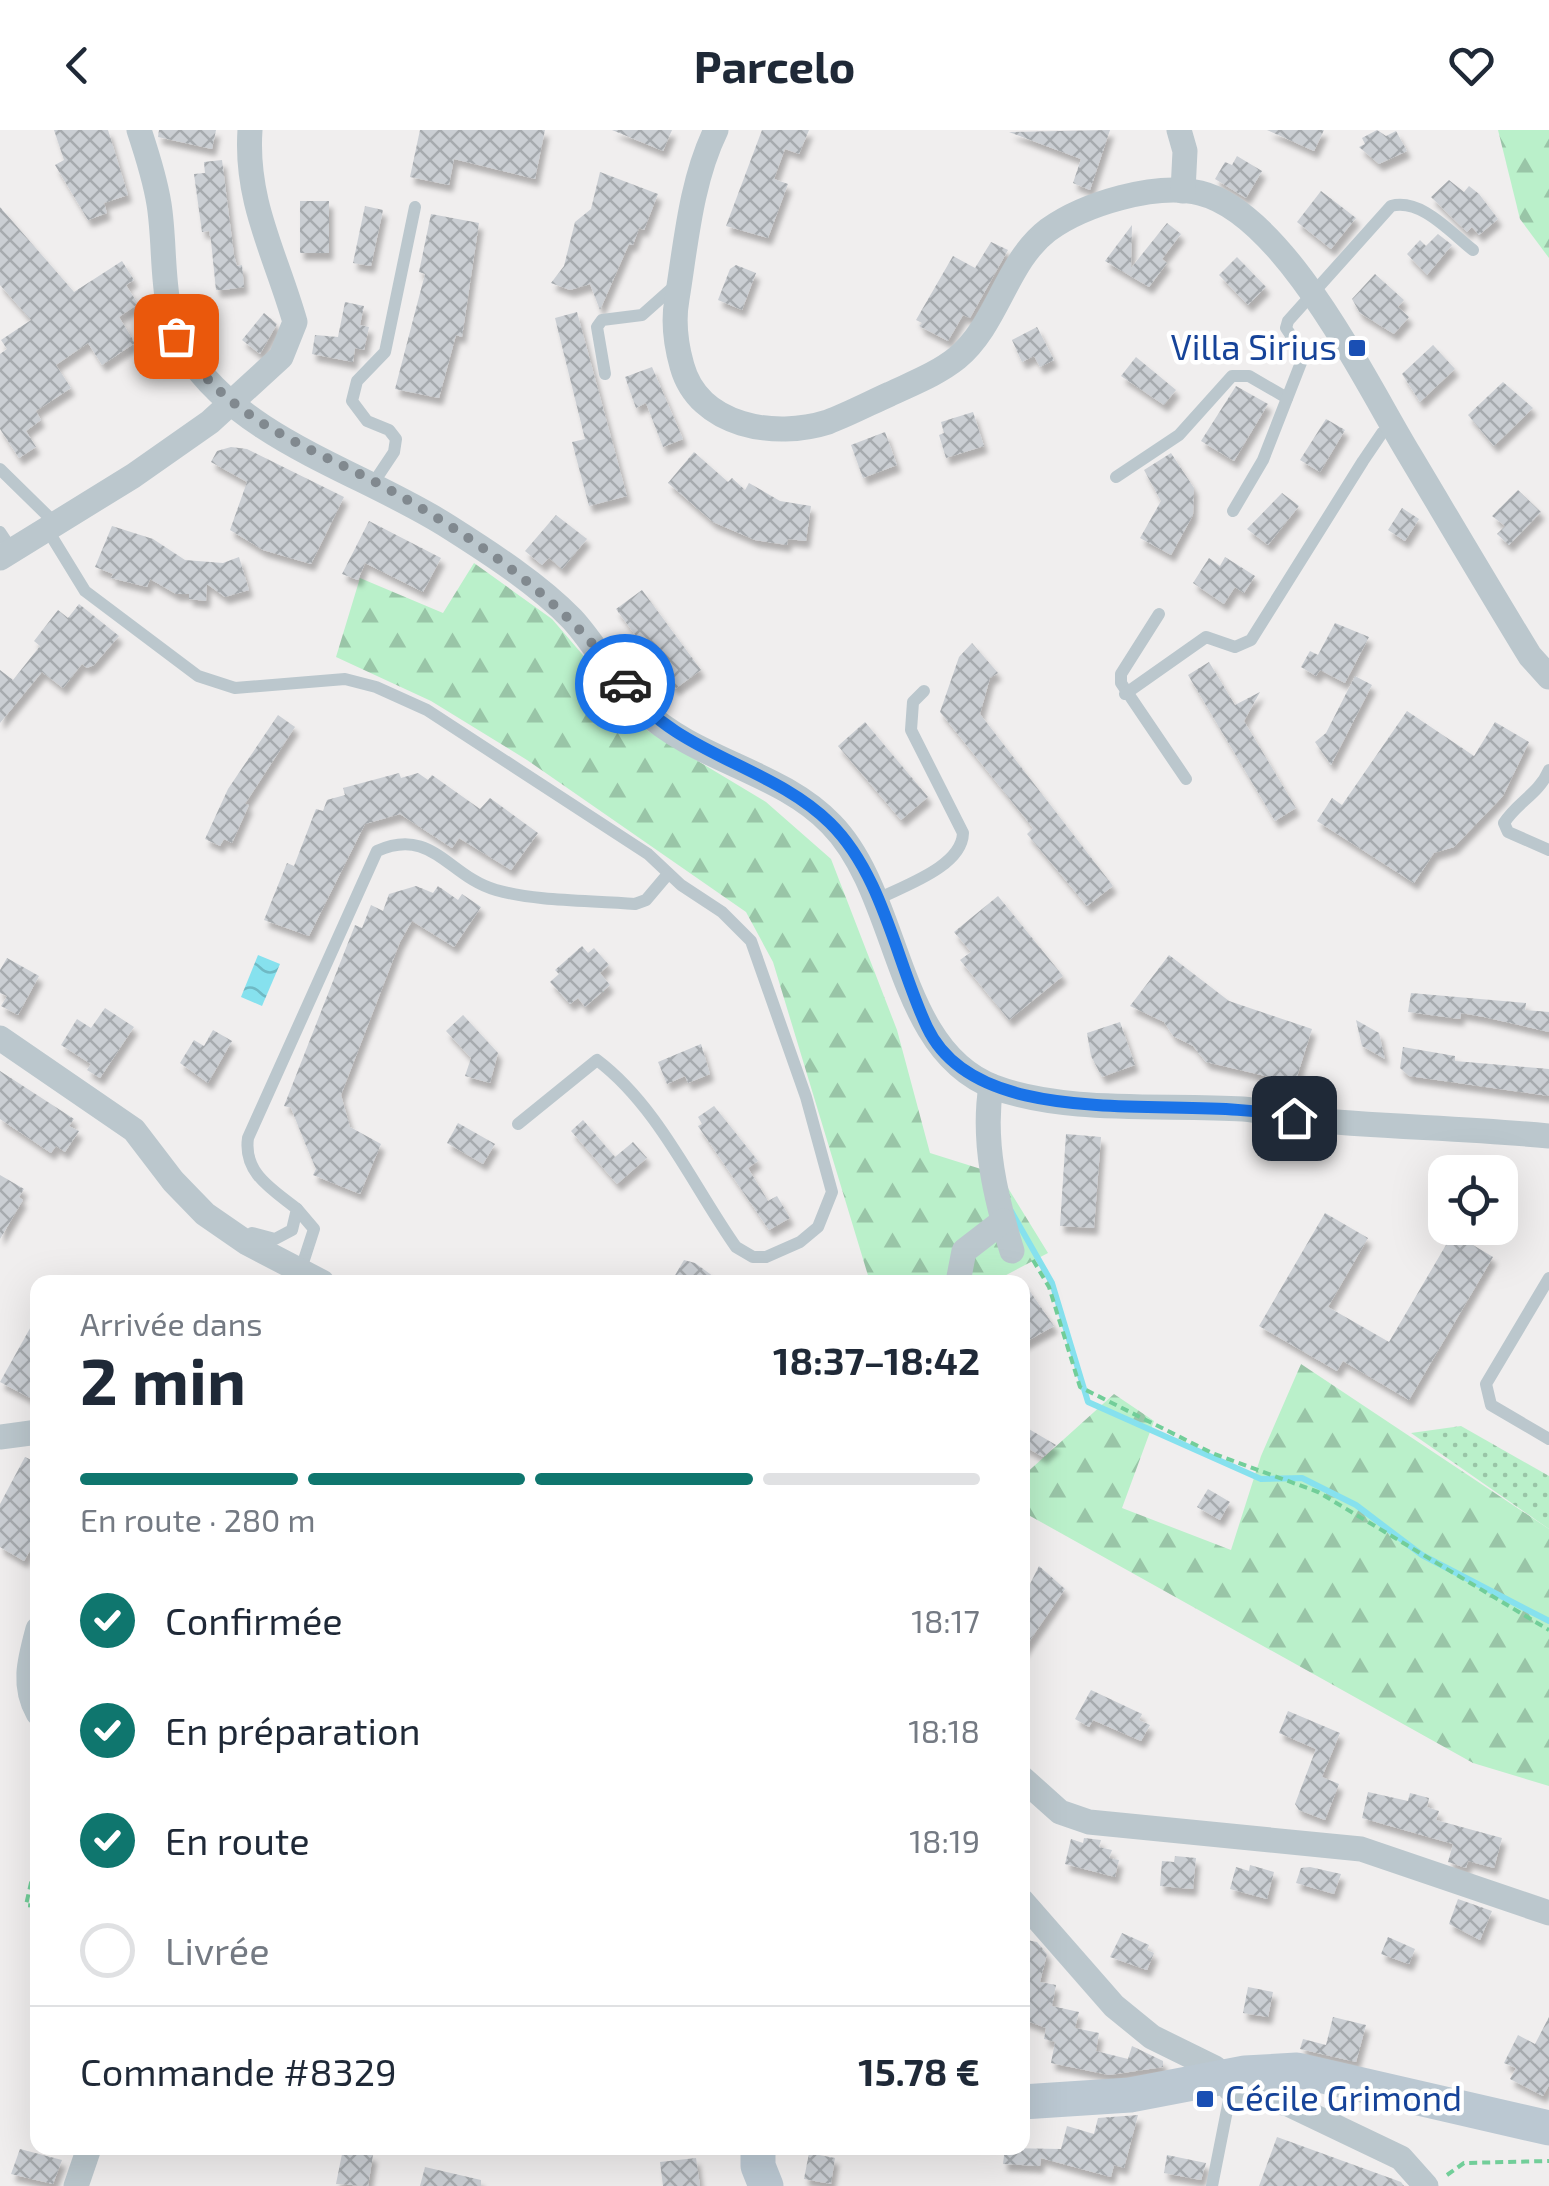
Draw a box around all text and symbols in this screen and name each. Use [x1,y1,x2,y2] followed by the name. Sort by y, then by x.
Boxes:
[50,38,105,93] icon: back
[694,38,855,92] text: Parcelo
[1444,38,1499,93] icon: heart
[134,294,219,379] pin
[149,309,204,364] icon: bag
[1170,325,1337,367] place label: Villa Sirius
[1346,337,1368,359] marker: Villa Sirius
[575,634,675,734] courier
[598,657,653,712] icon: car
[1252,1076,1337,1161] pin
[1267,1091,1322,1146] icon: home
[1428,1155,1518,1245] map controls
[1428,1155,1518,1245] button: locate
[80,1304,263,1342] text: Arrivée dans
[773,1337,980,1383] text: 18:37–18:42
[80,1340,246,1418] text: 2 min
[80,1500,316,1538] text: En route · 280 m
[80,1593,135,1648] icon: check
[165,1597,343,1643] text: Confirmée
[911,1601,980,1639] text: 18:17
[80,1703,135,1758] icon: check
[165,1707,421,1753] text: En préparation
[908,1711,980,1749] text: 18:18
[80,1813,135,1868] icon: check
[165,1817,310,1863] text: En route
[909,1821,980,1859] text: 18:19
[165,1927,270,1973] text: Livrée
[80,2048,397,2094] text: Commande #8329
[858,2048,980,2094] text: 15.78 €
[1225,2076,1462,2118] place label: Cécile Grimond
[1194,2088,1216,2110] marker: Cécile Grimond

